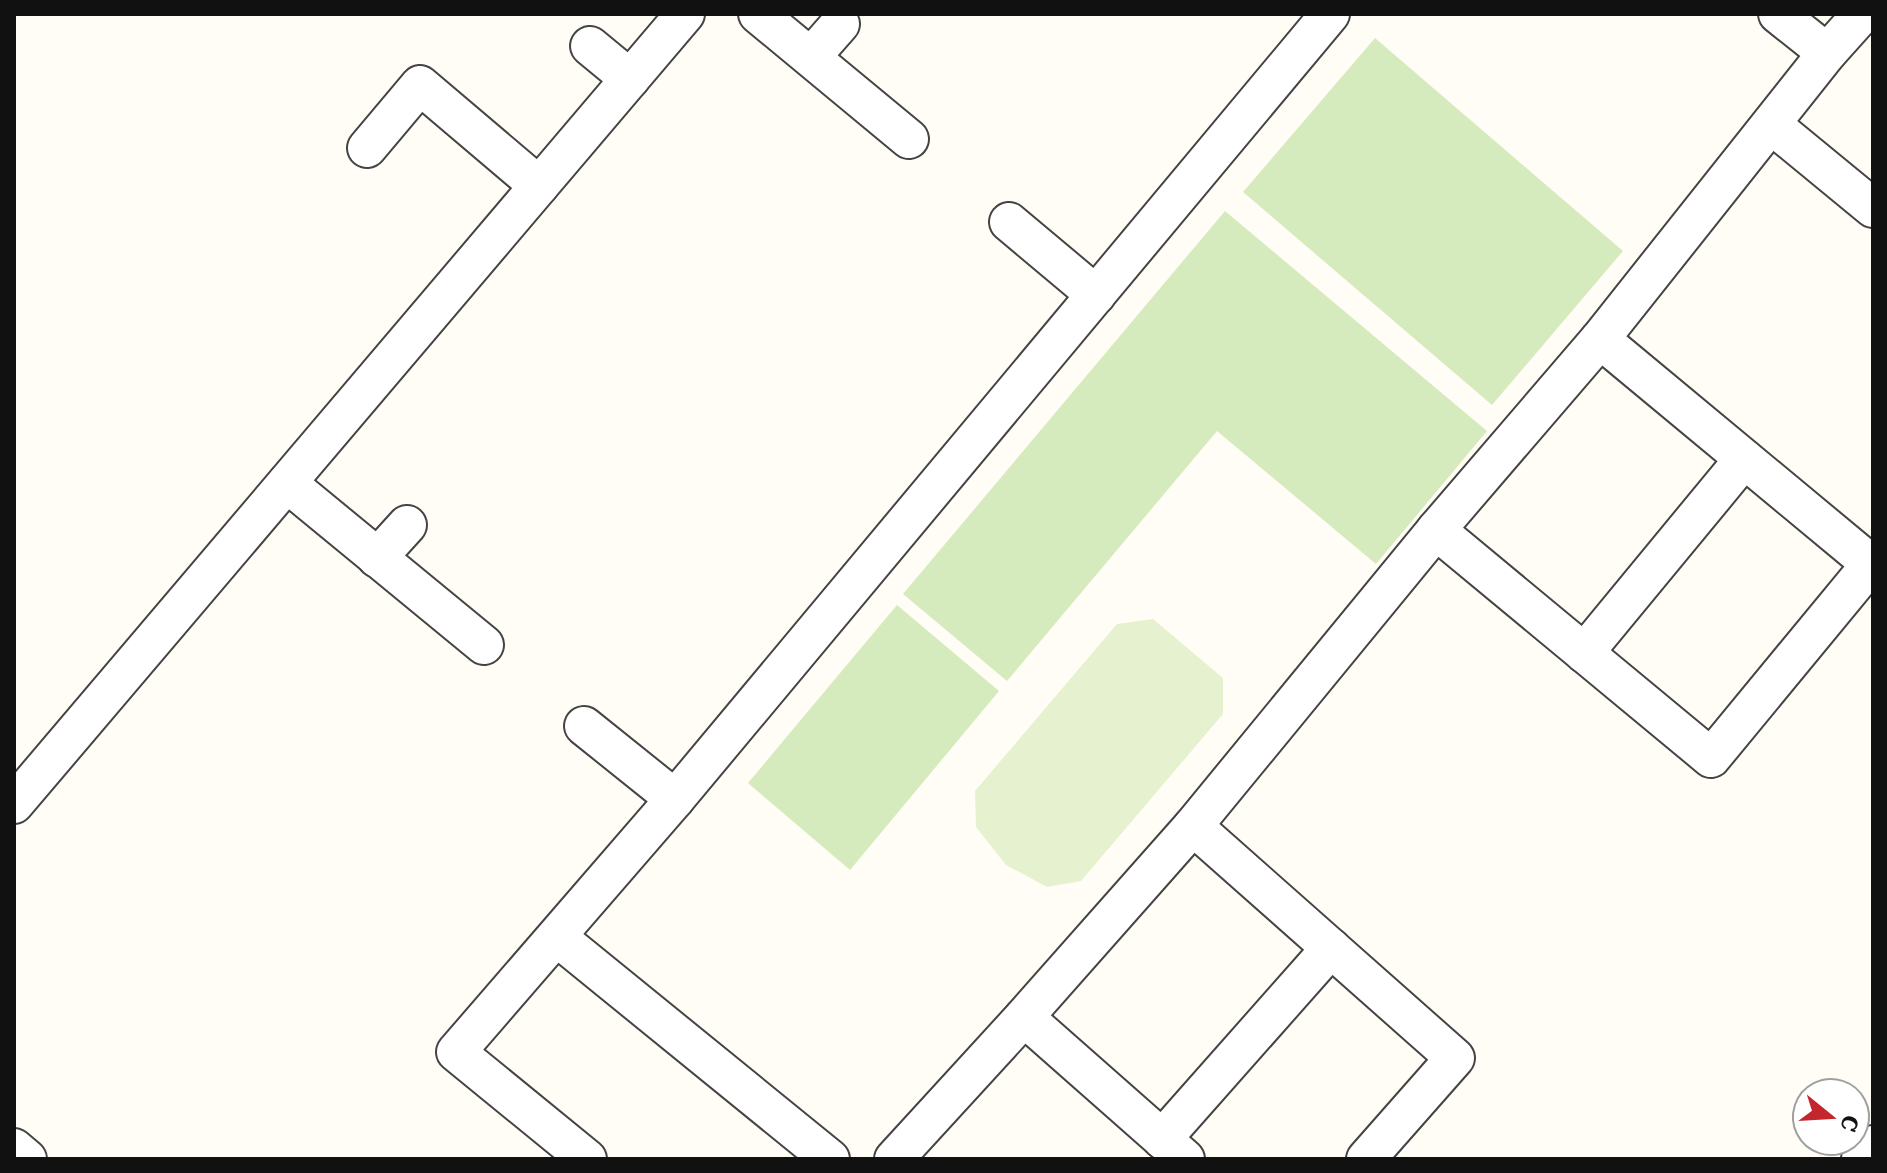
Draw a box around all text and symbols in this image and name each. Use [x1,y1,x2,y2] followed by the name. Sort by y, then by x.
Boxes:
[1791,1077,1871,1157] north arrow
[1835,1112,1864,1134] text: С

